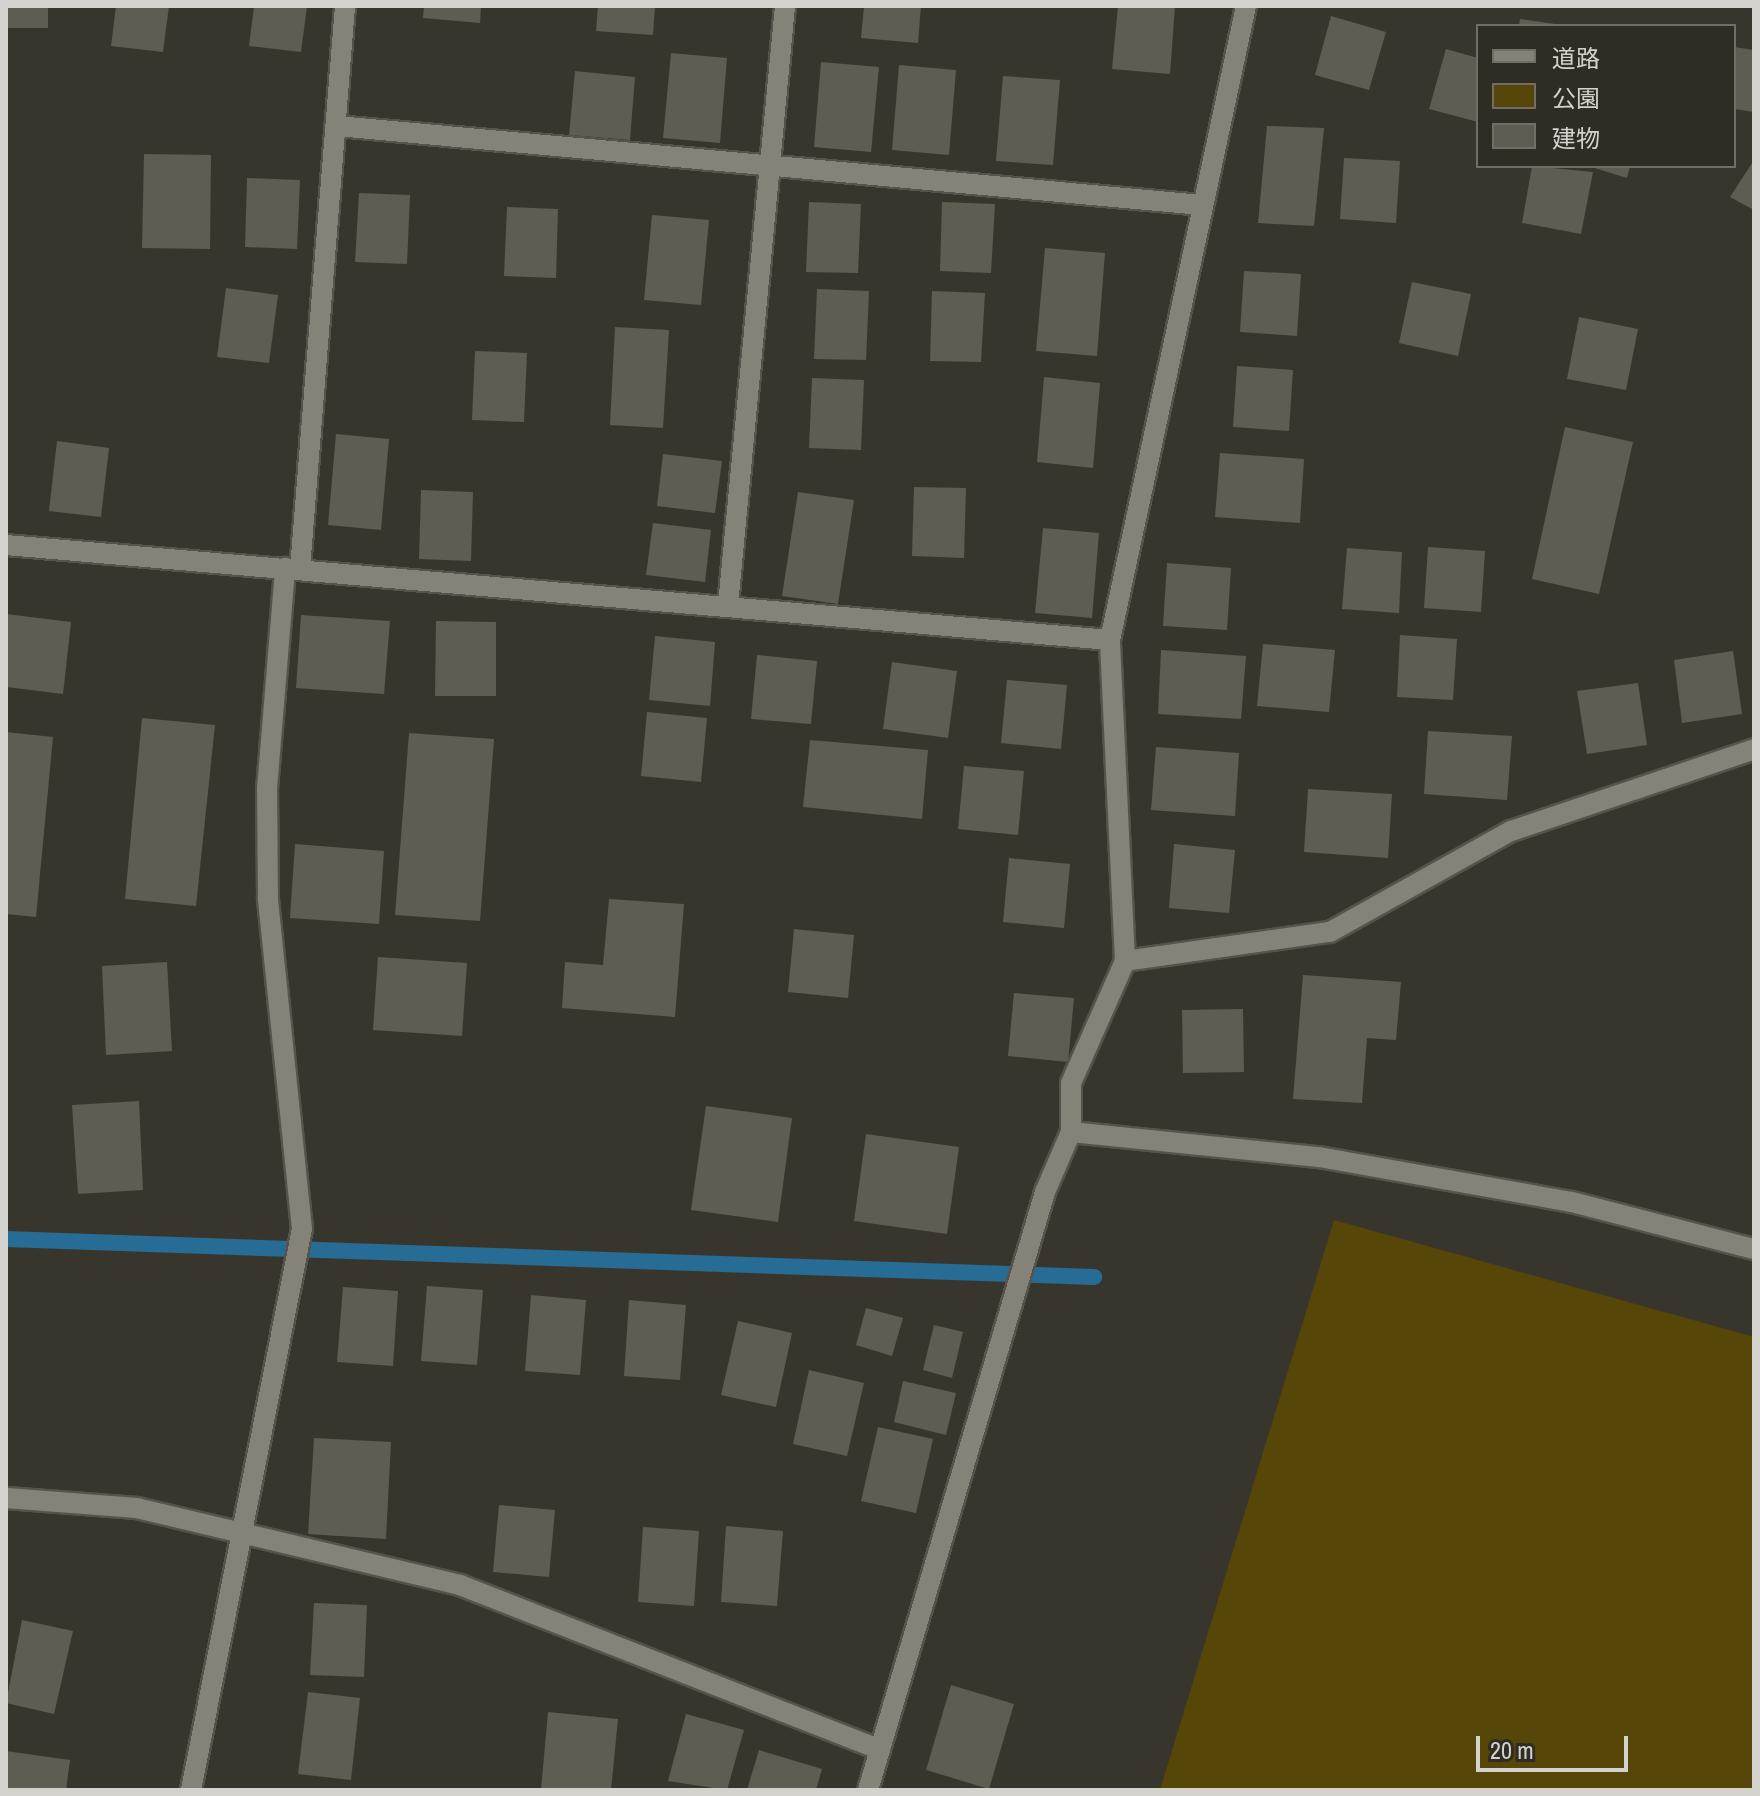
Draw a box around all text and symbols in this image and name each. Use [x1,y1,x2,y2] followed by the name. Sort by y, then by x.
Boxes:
[1476,24,1736,168] legend
[1552,42,1600,74] text: 道路
[1552,82,1600,114] text: 公園
[1552,122,1600,154] text: 建物
[1480,1720,1632,1770] scale bar
[1490,1734,1534,1766] text: 20 m

